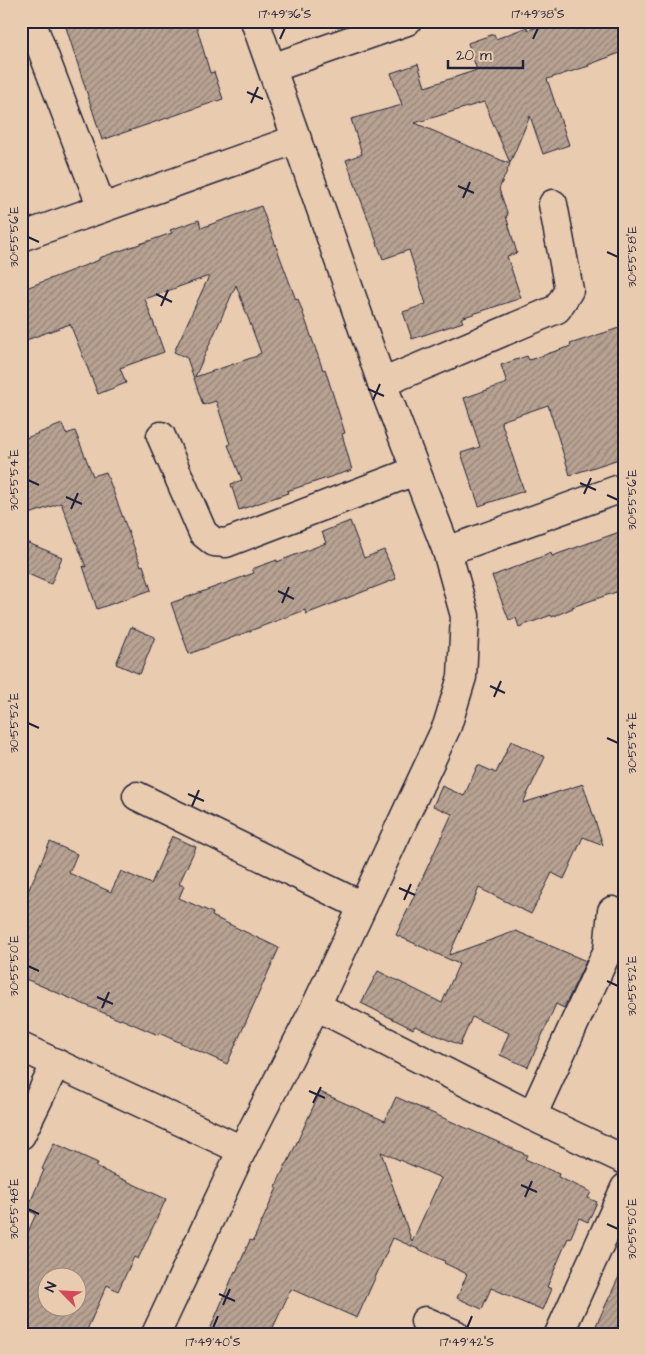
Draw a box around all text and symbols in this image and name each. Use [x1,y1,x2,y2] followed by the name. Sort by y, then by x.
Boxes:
[259,6,312,23] text: 17°49'36"S
[512,6,565,23] text: 17°49'38"S
[448,38,524,70] scale bar
[456,45,492,66] text: 20 m
[6,206,23,268] text: 30°55'56"E
[624,226,641,288] text: 30°55'58"E
[6,449,23,511] text: 30°55'54"E
[624,469,641,531] text: 30°55'56"E
[6,693,23,753] text: 30°55'52"E
[624,712,641,774] text: 30°55'54"E
[6,935,23,997] text: 30°55'50"E
[624,956,641,1016] text: 30°55'52"E
[6,1178,23,1240] text: 30°55'48"E
[624,1198,641,1260] text: 30°55'50"E
[38,1268,88,1318] north arrow
[40,1279,62,1295] text: N
[186,1334,241,1351] text: 17°49'40"S
[440,1334,494,1351] text: 17°49'42"S

